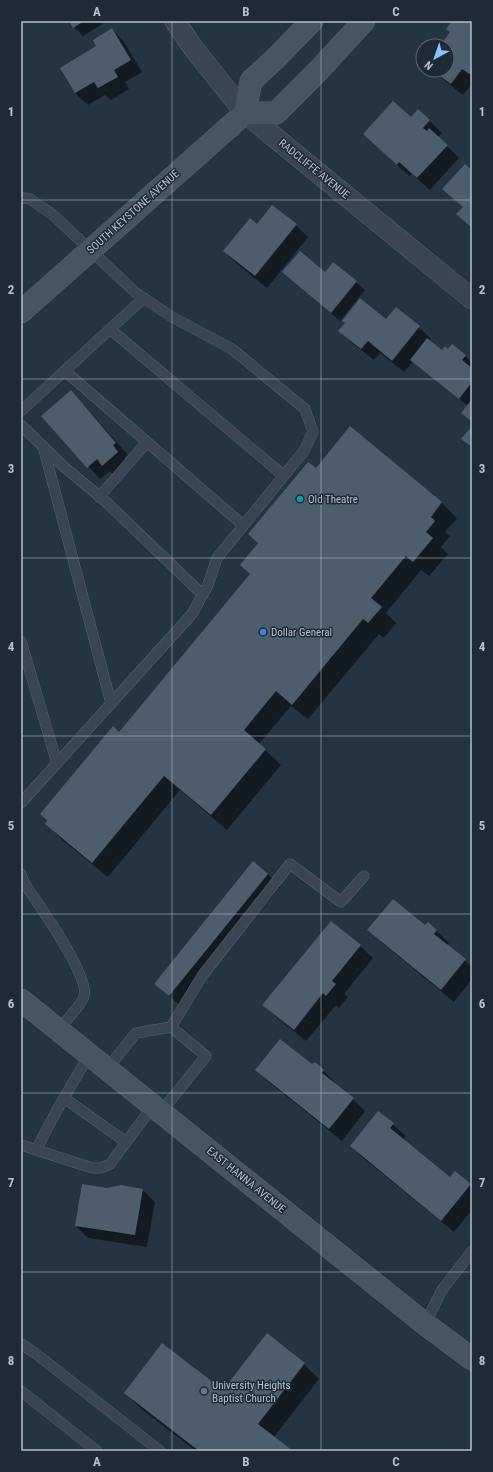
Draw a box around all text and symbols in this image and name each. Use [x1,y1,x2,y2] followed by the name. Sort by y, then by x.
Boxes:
[93,4,101,19] text: A
[242,4,250,19] text: B
[392,4,400,19] text: C
[415,38,455,78] north arrow
[422,58,436,72] text: N
[8,104,14,119] text: 1
[479,104,485,119] text: 1
[276,136,352,202] street label: RADCLIFFE AVENUE
[84,167,182,257] street label: SOUTH KEYSTONE AVENUE
[8,282,15,297] text: 2
[479,282,486,297] text: 2
[8,461,14,476] text: 3
[479,461,485,476] text: 3
[308,493,358,506] place label: Old Theatre
[295,494,305,504] marker: Old Theatre
[271,626,332,639] place label: Dollar General
[258,627,268,637] marker: Dollar General
[8,639,15,654] text: 4
[479,639,486,654] text: 4
[8,818,15,833] text: 5
[479,818,486,833] text: 5
[8,996,15,1011] text: 6
[479,996,486,1011] text: 6
[204,1144,288,1216] street label: EAST HANNA AVENUE
[8,1175,15,1190] text: 7
[479,1175,486,1190] text: 7
[8,1353,14,1368] text: 8
[479,1353,485,1368] text: 8
[212,1379,291,1405] place label: University Heights Baptist Church
[199,1386,209,1396] marker: University Heights Baptist Church
[93,1454,101,1469] text: A
[242,1454,250,1469] text: B
[392,1454,400,1469] text: C

